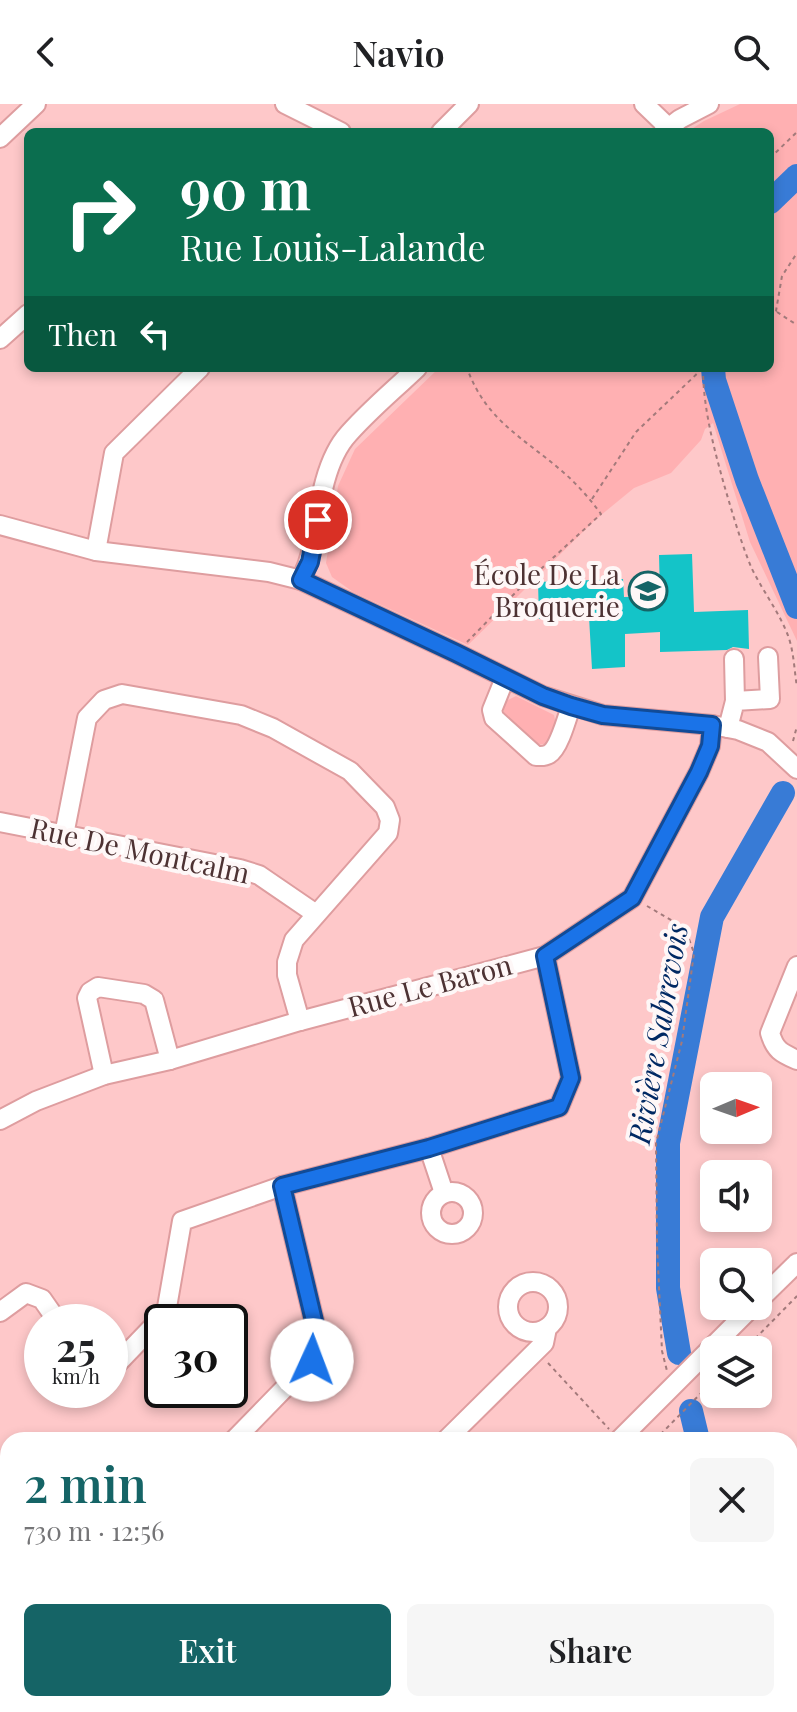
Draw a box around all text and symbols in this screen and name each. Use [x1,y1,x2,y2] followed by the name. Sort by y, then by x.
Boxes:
[352,28,445,76] text: Navio
[24,30,68,74] icon: back
[729,30,773,74] icon: search
[180,150,311,225] text: 90 m
[48,160,152,264] icon: right
[180,222,486,270] text: Rue Louis-Lalande
[133,312,177,356] icon: left
[48,314,117,354] text: Then
[284,486,352,554] pin
[296,498,340,542] icon: arrive
[474,555,620,624] place label: École De La Broquerie
[627,570,669,612] school or university icon: École De La Broquerie
[27,808,253,891] street label: Rue De Montcalm
[618,920,696,1148] water label: Rivière Sabrevois
[343,945,516,1024] street label: Rue Le Baron
[700,1072,772,1144] north arrow
[700,1072,772,1408] map controls
[700,1160,772,1232] button: sound
[700,1248,772,1320] button: search
[144,1304,248,1408] speed limit sign: 30
[270,1318,354,1402] position arrow
[56,1319,96,1372] text: 25
[700,1336,772,1408] button: layers
[52,1362,100,1389] text: km/h
[24,1451,147,1515] text: 2 min
[690,1458,774,1542] button: close
[24,1513,164,1548] text: 730 m · 12:56
[24,1604,391,1696] button: Exit
[407,1604,774,1696] button: Share

